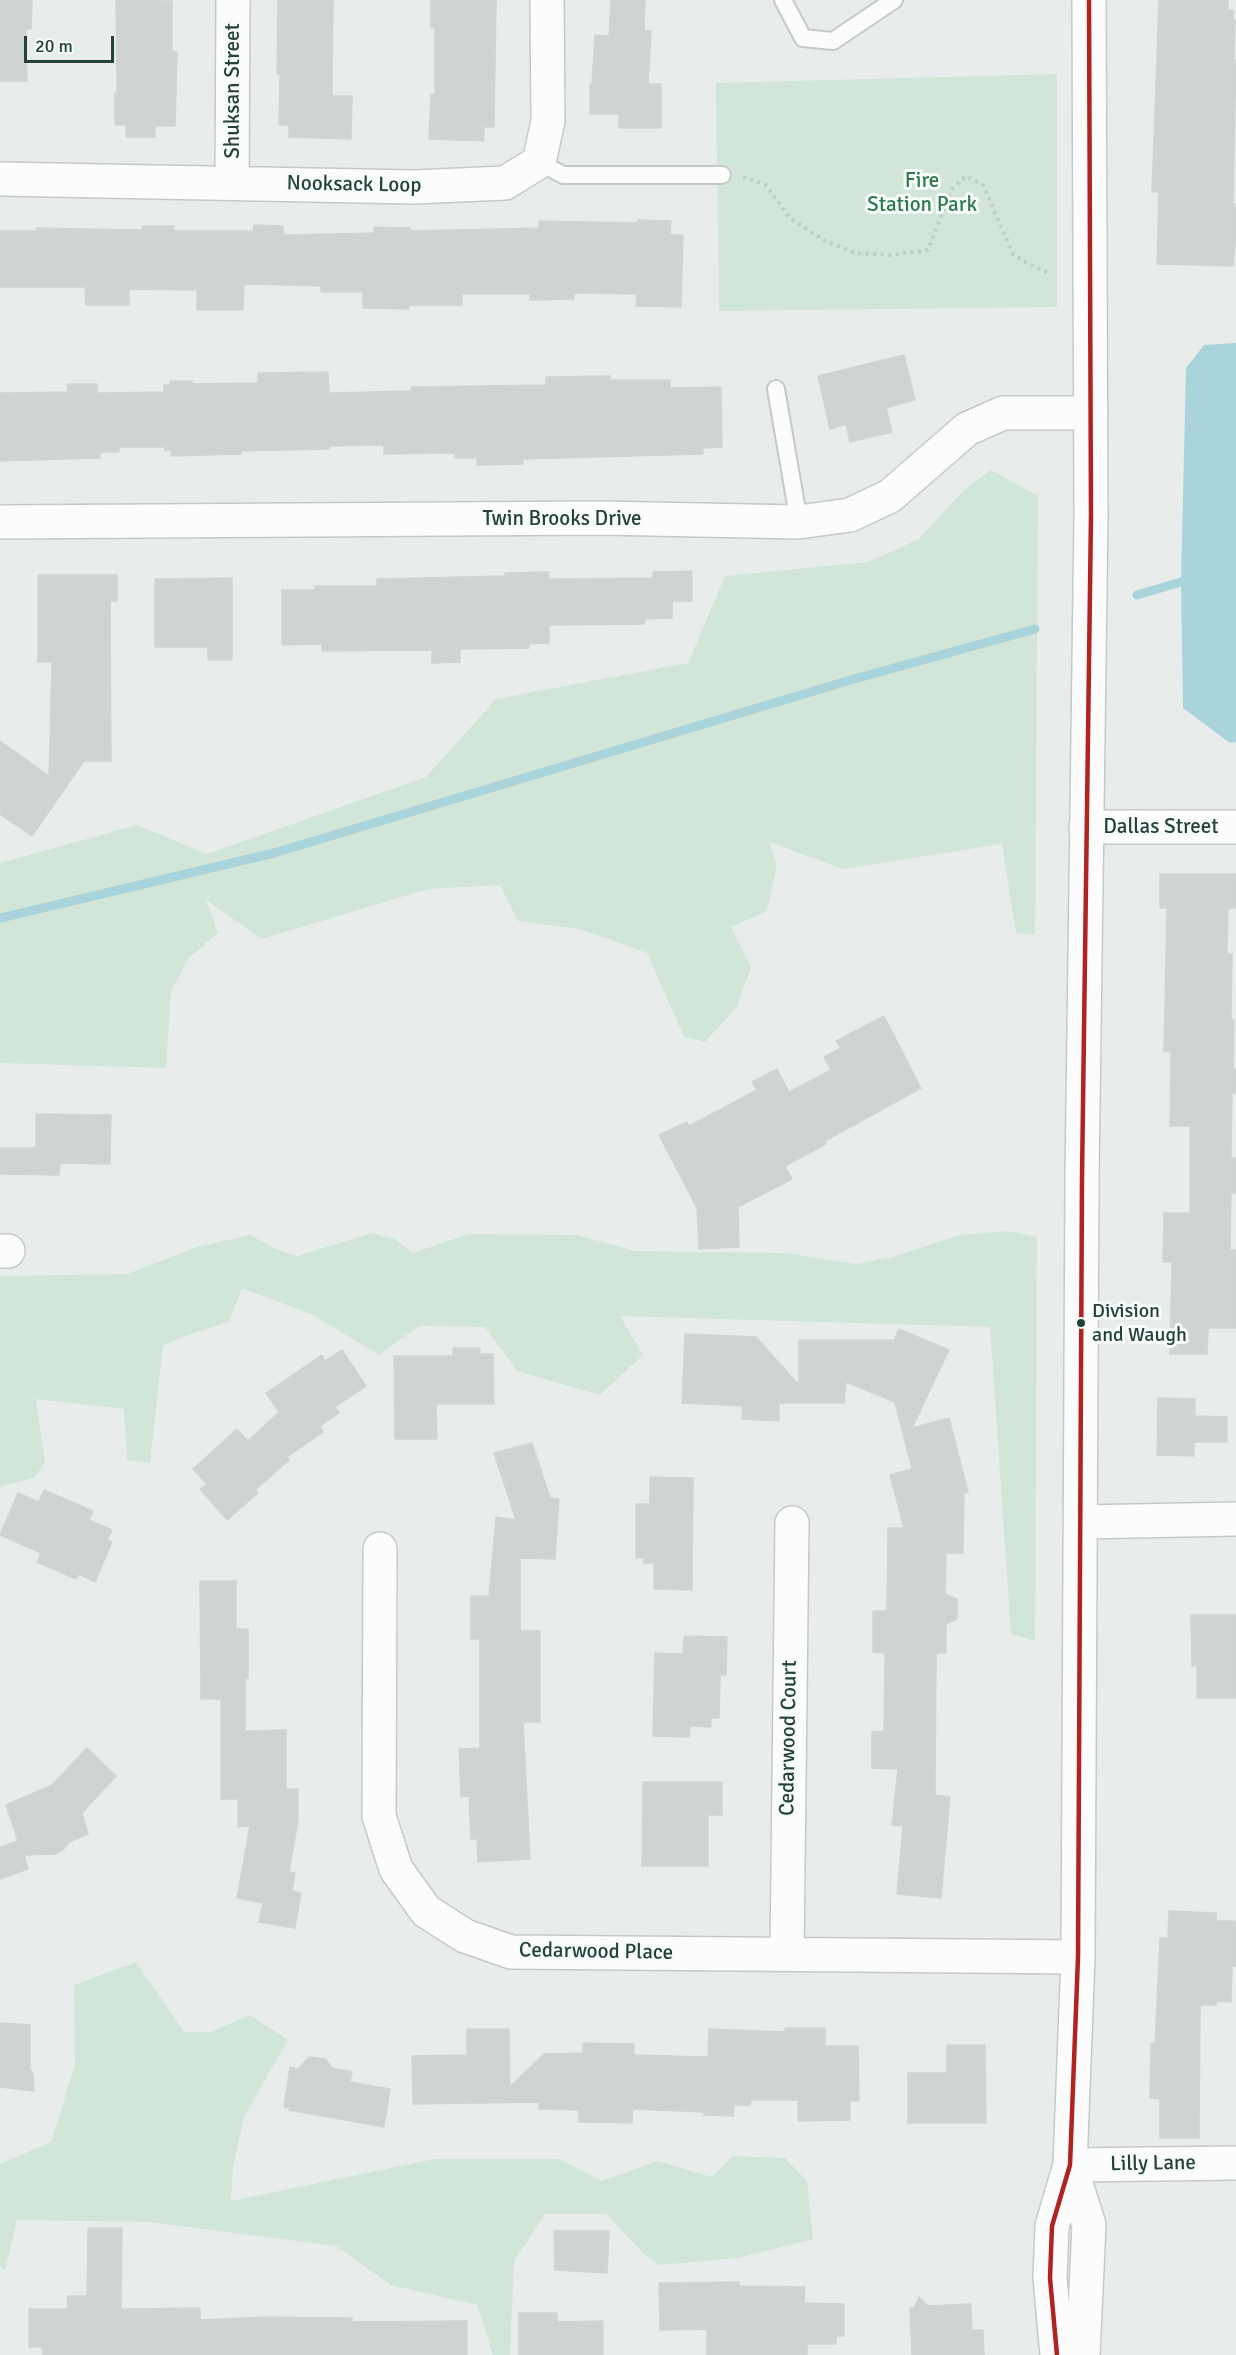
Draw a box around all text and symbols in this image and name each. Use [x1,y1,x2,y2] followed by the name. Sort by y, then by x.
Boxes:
[220,23,246,159] street label: Shuksan Street
[27,24,117,62] scale bar
[35,35,73,57] text: 20 m
[867,168,977,218] park label: Fire Station Park
[286,171,422,199] street label: Nooksack Loop
[483,506,641,532] street label: Twin Brooks Drive
[1103,814,1219,840] street label: Dallas Street
[1092,1300,1187,1347] place label: Division and Waugh
[1075,1317,1087,1329] marker: Division and Waugh
[775,1660,803,1816] street label: Cedarwood Court
[519,1938,673,1966] street label: Cedarwood Place
[1110,2151,1196,2177] street label: Lilly Lane

